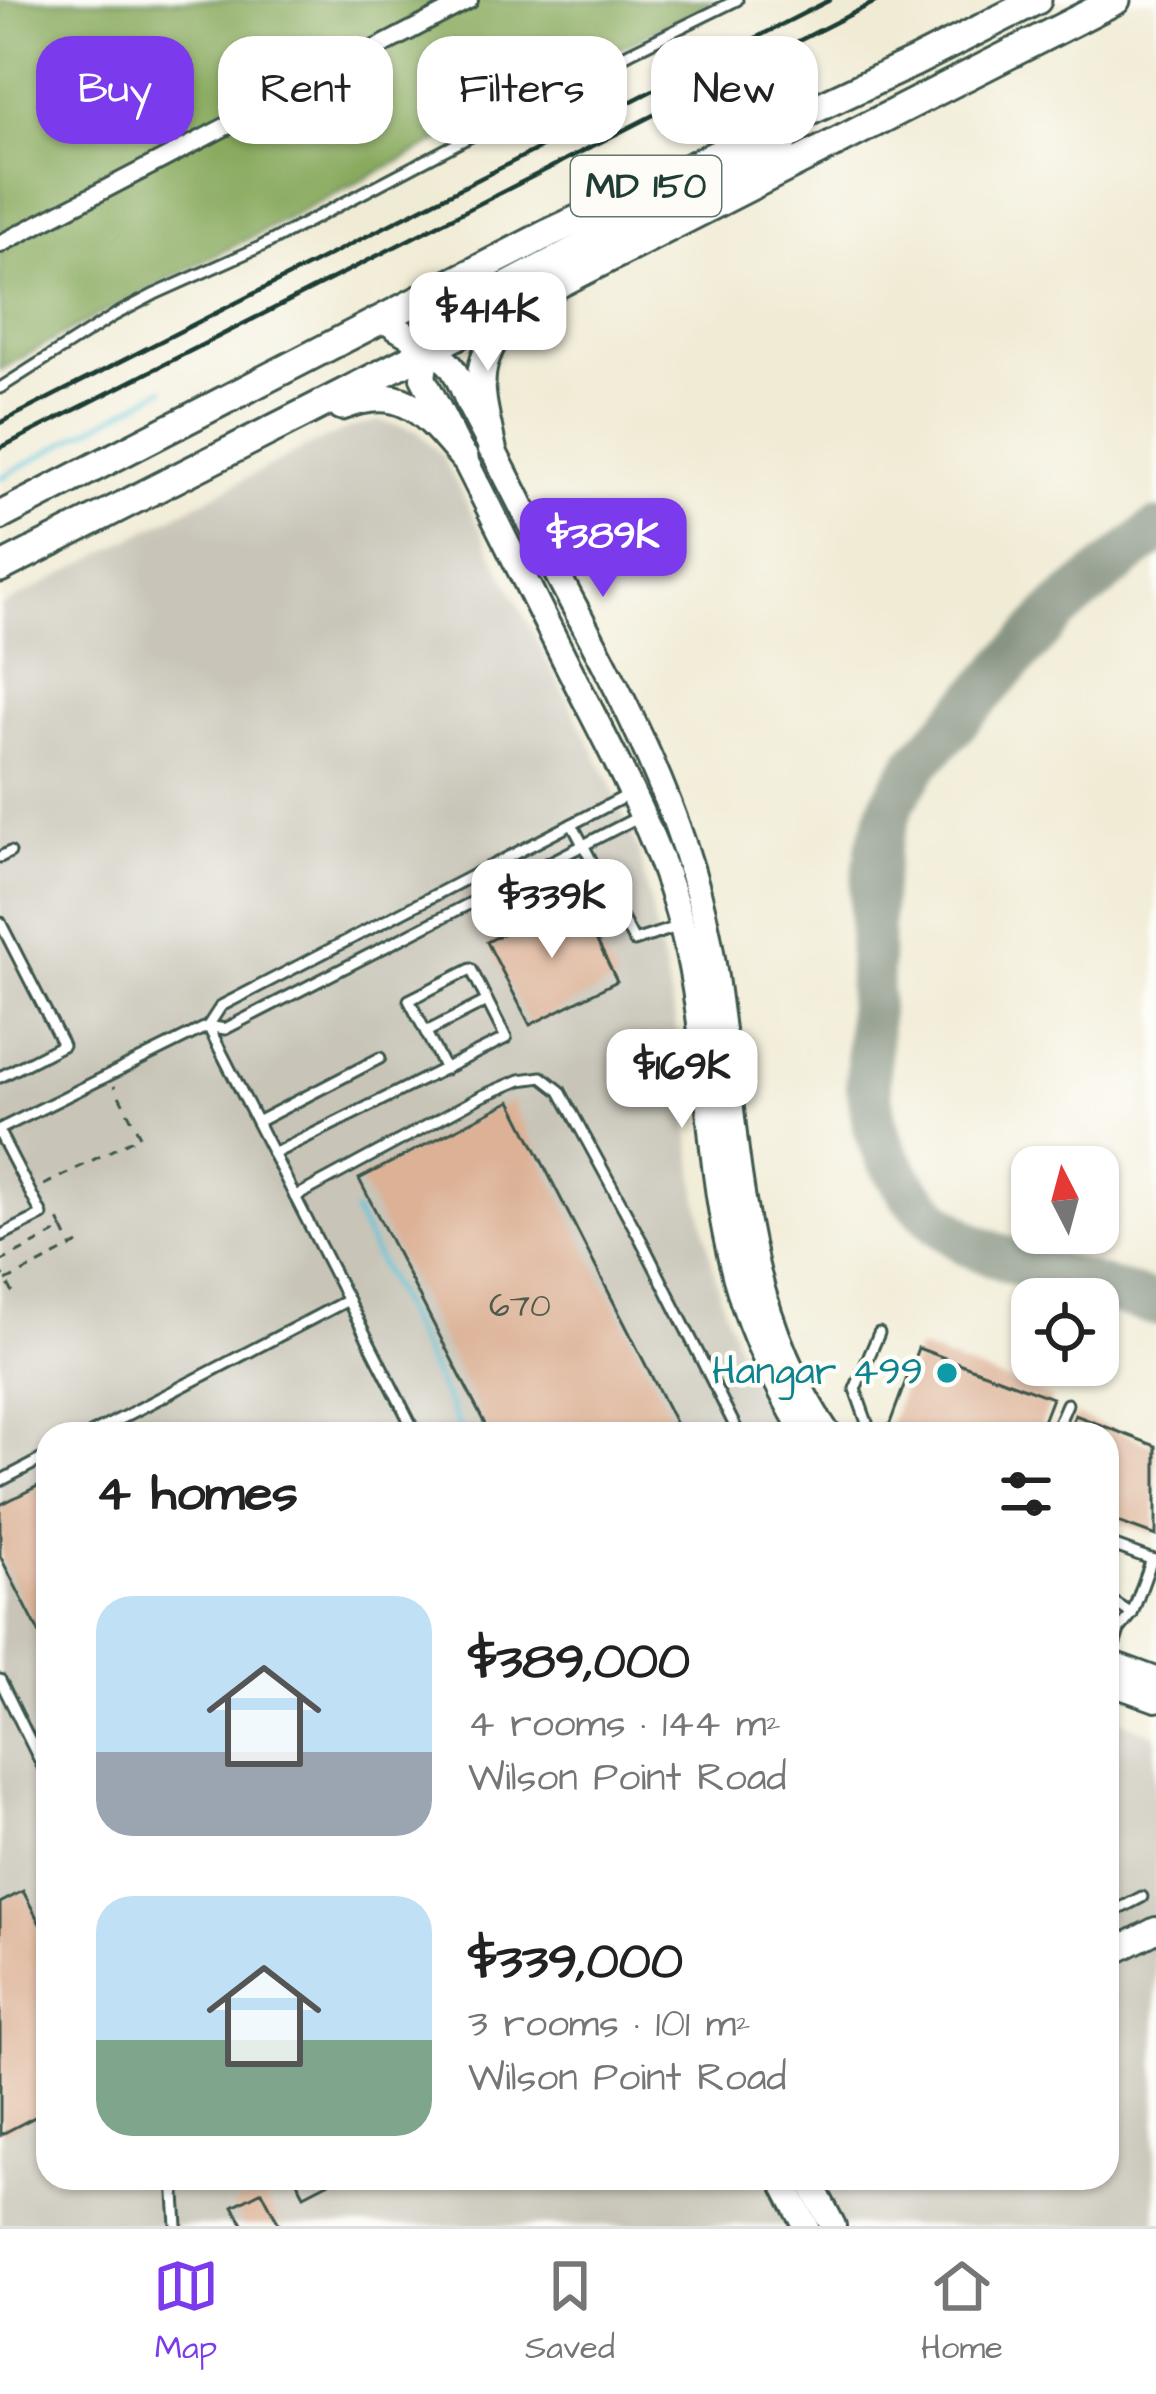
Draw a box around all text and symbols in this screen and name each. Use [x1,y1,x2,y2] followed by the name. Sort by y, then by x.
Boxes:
[36,36,194,144] chip: Buy
[218,36,393,144] chip: Rent
[417,36,627,144] chip: Filters
[651,36,818,144] chip: New
[571,156,721,216] road number: MD 150
[404,272,572,374] pin: $414K
[436,284,540,338] text: $414K
[519,498,687,600] pin: $389K
[547,510,659,564] text: $389K
[468,859,636,961] pin: $339K
[498,871,606,925] text: $339K
[598,1029,766,1131] pin: $169K
[634,1041,730,1095] text: $169K
[1011,1146,1119,1254] north arrow
[1011,1146,1119,1386] map controls
[1011,1278,1119,1386] button: locate
[489,1283,551,1329] house number: 670
[712,1346,923,1400] place label: Hangar 499
[934,1360,960,1386] marker: Hangar 499
[96,1459,298,1530] text: 4 homes
[993,1461,1059,1527] icon: filters
[468,1627,690,1698] text: $389,000
[192,1644,336,1788] icon: home
[468,1698,781,1752] text: 4 rooms · 144 m²
[468,1752,787,1806] text: Wilson Point Road
[468,1927,683,1998] text: $339,000
[192,1944,336,2088] icon: home
[468,1998,751,2052] text: 3 rooms · 101 m²
[468,2052,787,2106] text: Wilson Point Road
[153,2253,219,2371] tab: Map
[525,2253,615,2371] tab: Saved
[921,2253,1003,2371] tab: Home

